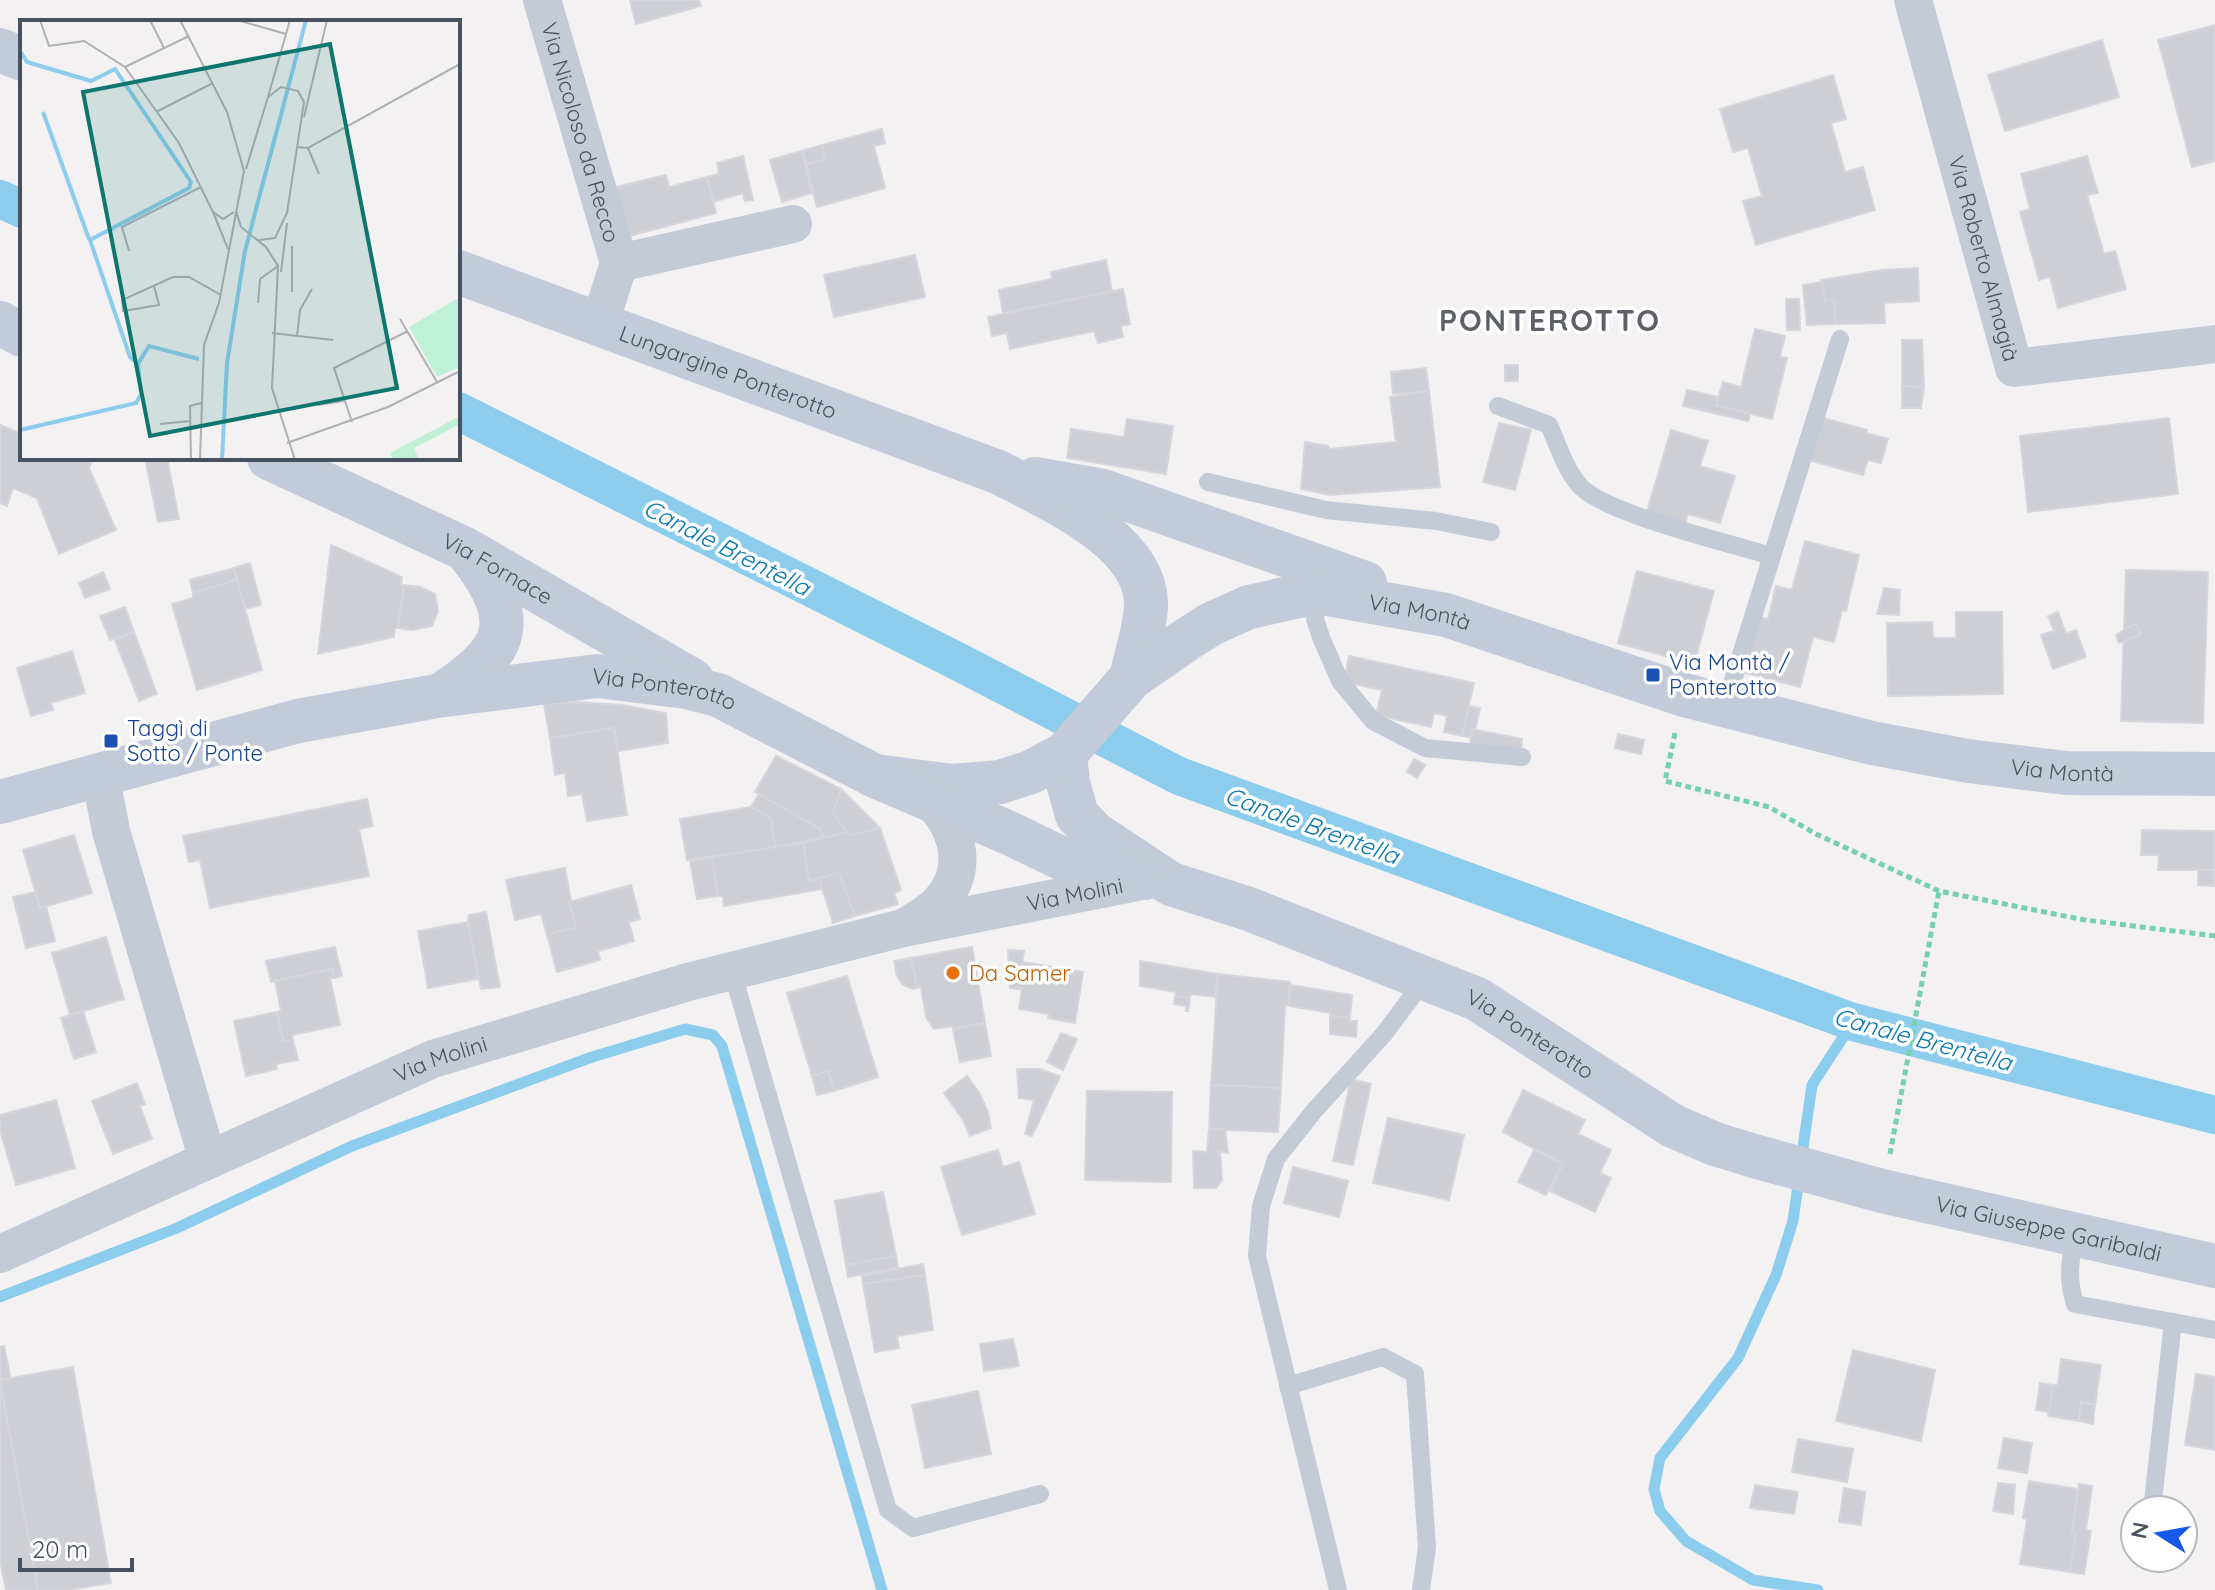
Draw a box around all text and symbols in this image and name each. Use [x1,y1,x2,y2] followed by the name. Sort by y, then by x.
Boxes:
[535,19,626,246] street label: Via Nicoloso da Recco
[20,20,460,460] inset map
[1942,152,2026,364] street label: Via Roberto Almagià
[1439,301,1661,339] district label: PONTEROTTO
[615,319,841,425] street label: Lungargine Ponterotto
[639,492,817,603] water label: Canale Brentella
[438,526,558,611] street label: Via Fornace
[1367,587,1475,636] street label: Via Montà
[1669,648,1791,701] place label: Via Montà / Ponterotto
[591,662,742,716] street label: Via Ponterotto
[1644,666,1662,684] marker: Via Montà / Ponterotto
[127,714,263,767] place label: Taggì di Sotto / Ponte
[102,732,120,750] marker: Taggì di Sotto / Ponte
[2009,752,2114,787] street label: Via Montà
[1221,780,1404,871] water label: Canale Brentella
[1024,871,1125,917] street label: Via Molini
[969,959,1071,987] place label: Da Samer
[944,964,962,982] marker: Da Samer
[1463,982,1599,1085] street label: Via Ponterotto
[1831,1001,2017,1078] water label: Canale Brentella
[389,1029,490,1089] street label: Via Molini
[1933,1189,2164,1268] street label: Via Giuseppe Garibaldi
[2119,1494,2199,1574] north arrow
[2124,1520,2155,1541] text: N
[20,1522,132,1572] scale bar
[32,1534,88,1564] text: 20 m

